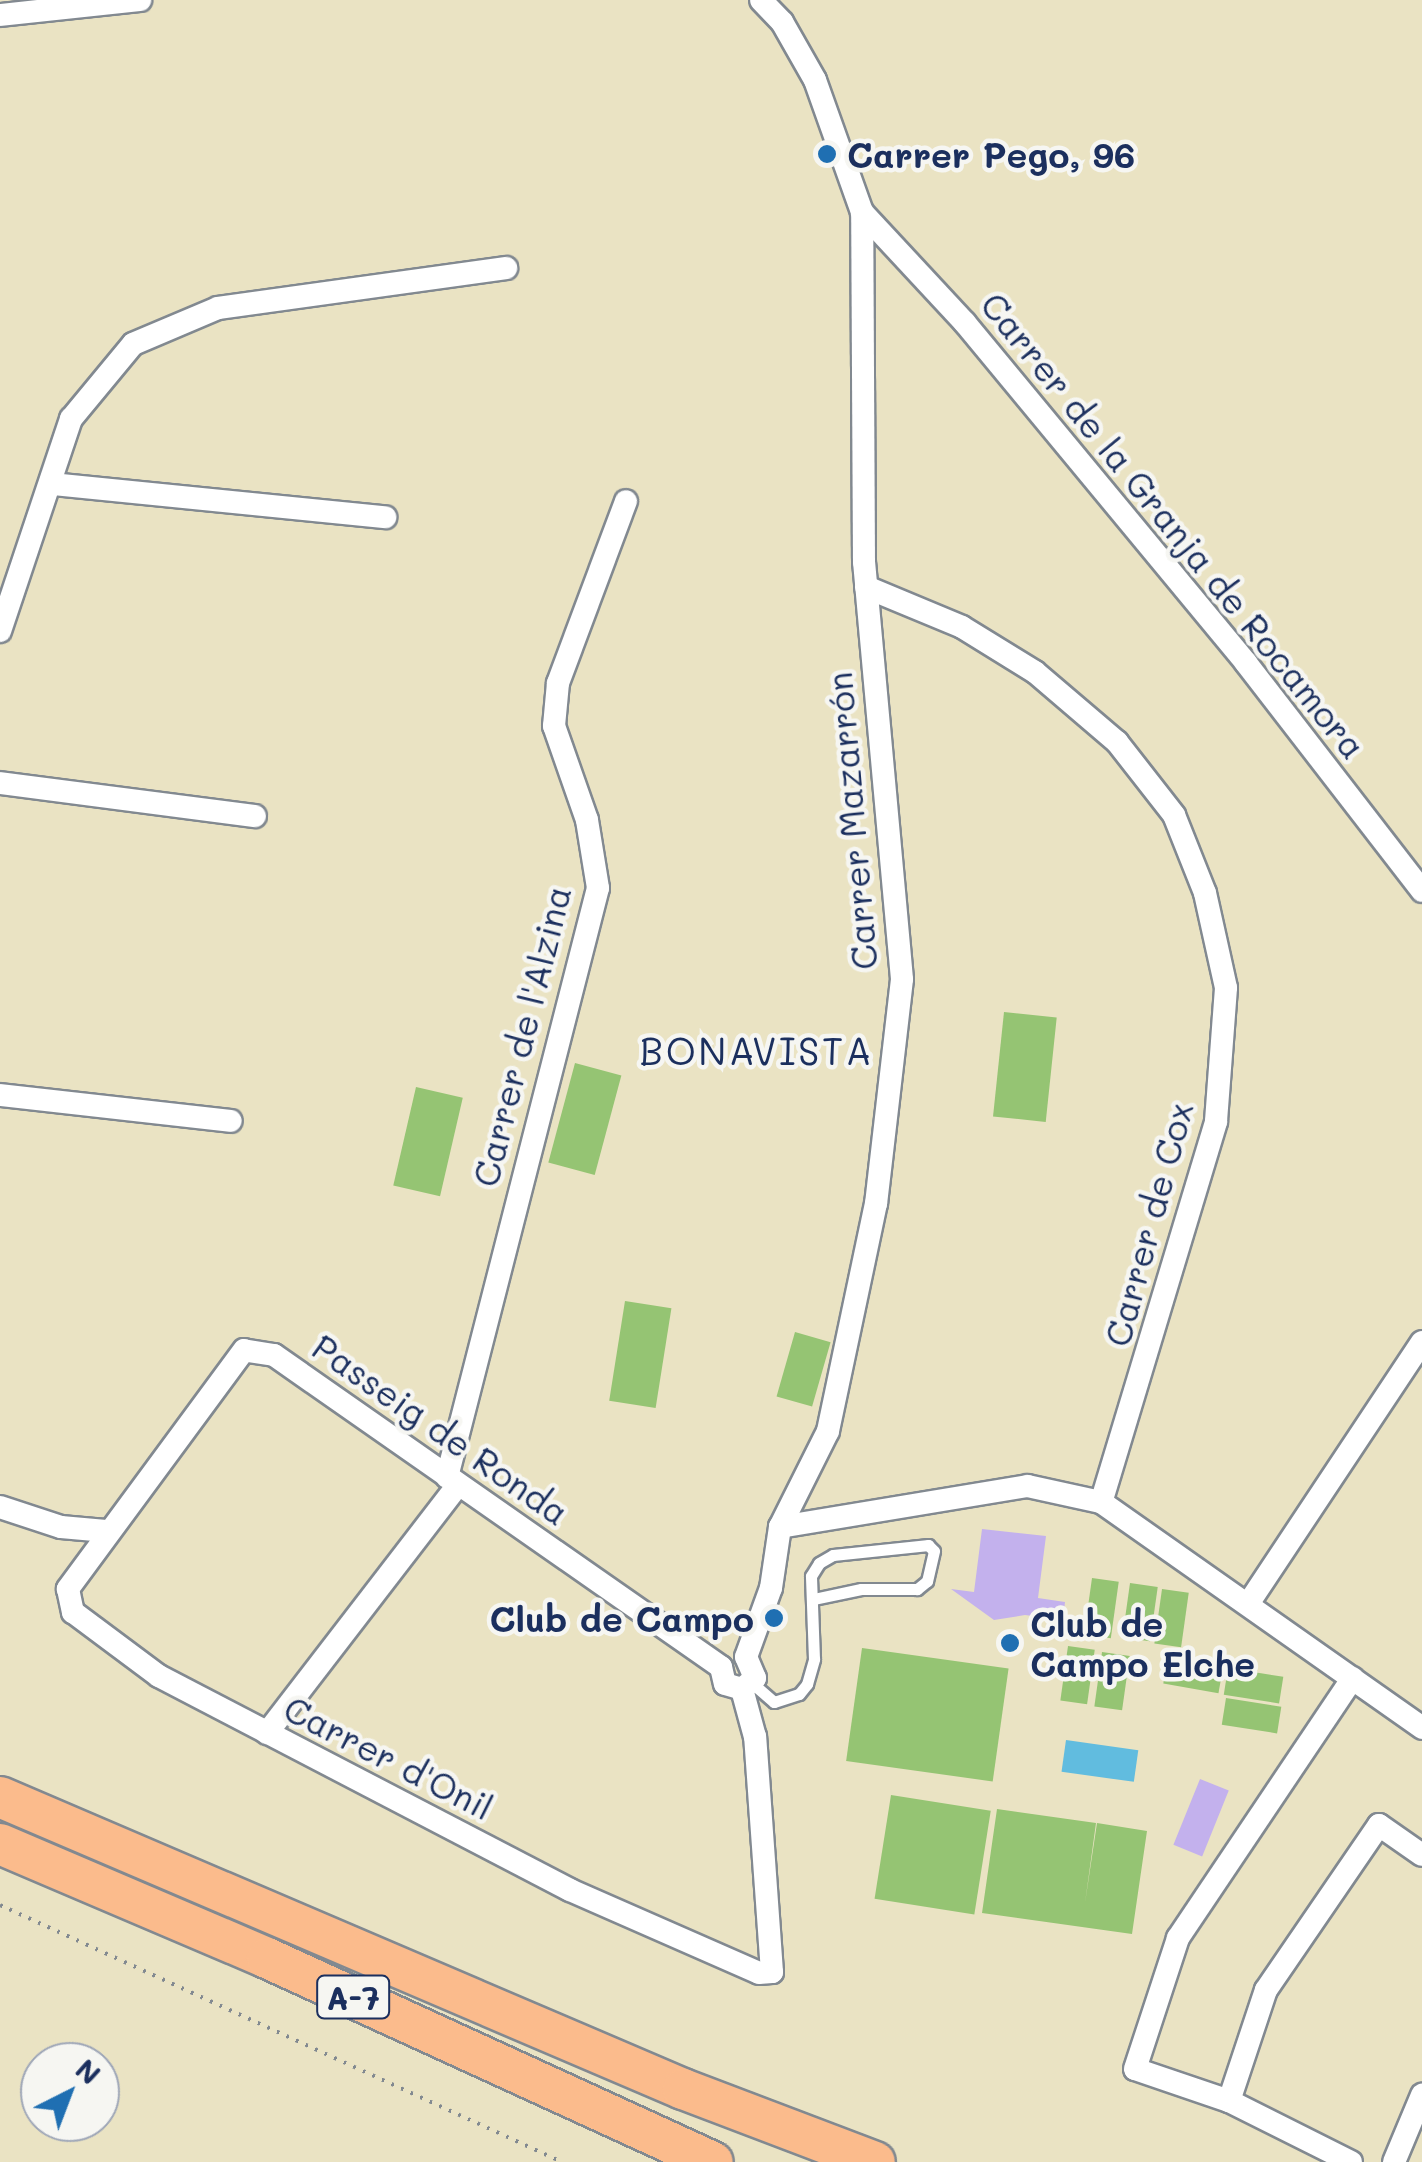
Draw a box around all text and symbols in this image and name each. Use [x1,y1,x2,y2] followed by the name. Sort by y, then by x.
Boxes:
[847,133,1135,175] place label: Carrer Pego, 96
[816,143,838,165] marker: Carrer Pego, 96
[973,284,1375,766] street label: Carrer de la Granja de Rocamora
[817,670,885,972] street label: Carrer Mazarrón
[463,881,579,1191] street label: Carrer de l'Alzina
[640,1028,874,1074] district label: BONAVISTA
[1095,1097,1201,1351] street label: Carrer de Cox
[305,1325,577,1533] street label: Passeig de Ronda
[490,1597,754,1639] place label: Club de Campo
[1030,1602,1255,1684] place label: Club de Campo Elche
[763,1607,785,1629] marker: Club de Campo
[999,1632,1021,1654] marker: Club de Campo Elche
[277,1686,501,1828] street label: Carrer d'Onil
[316,1970,390,2024] road number: A-7
[20,2042,120,2142] north arrow
[69,2051,109,2092] text: N

